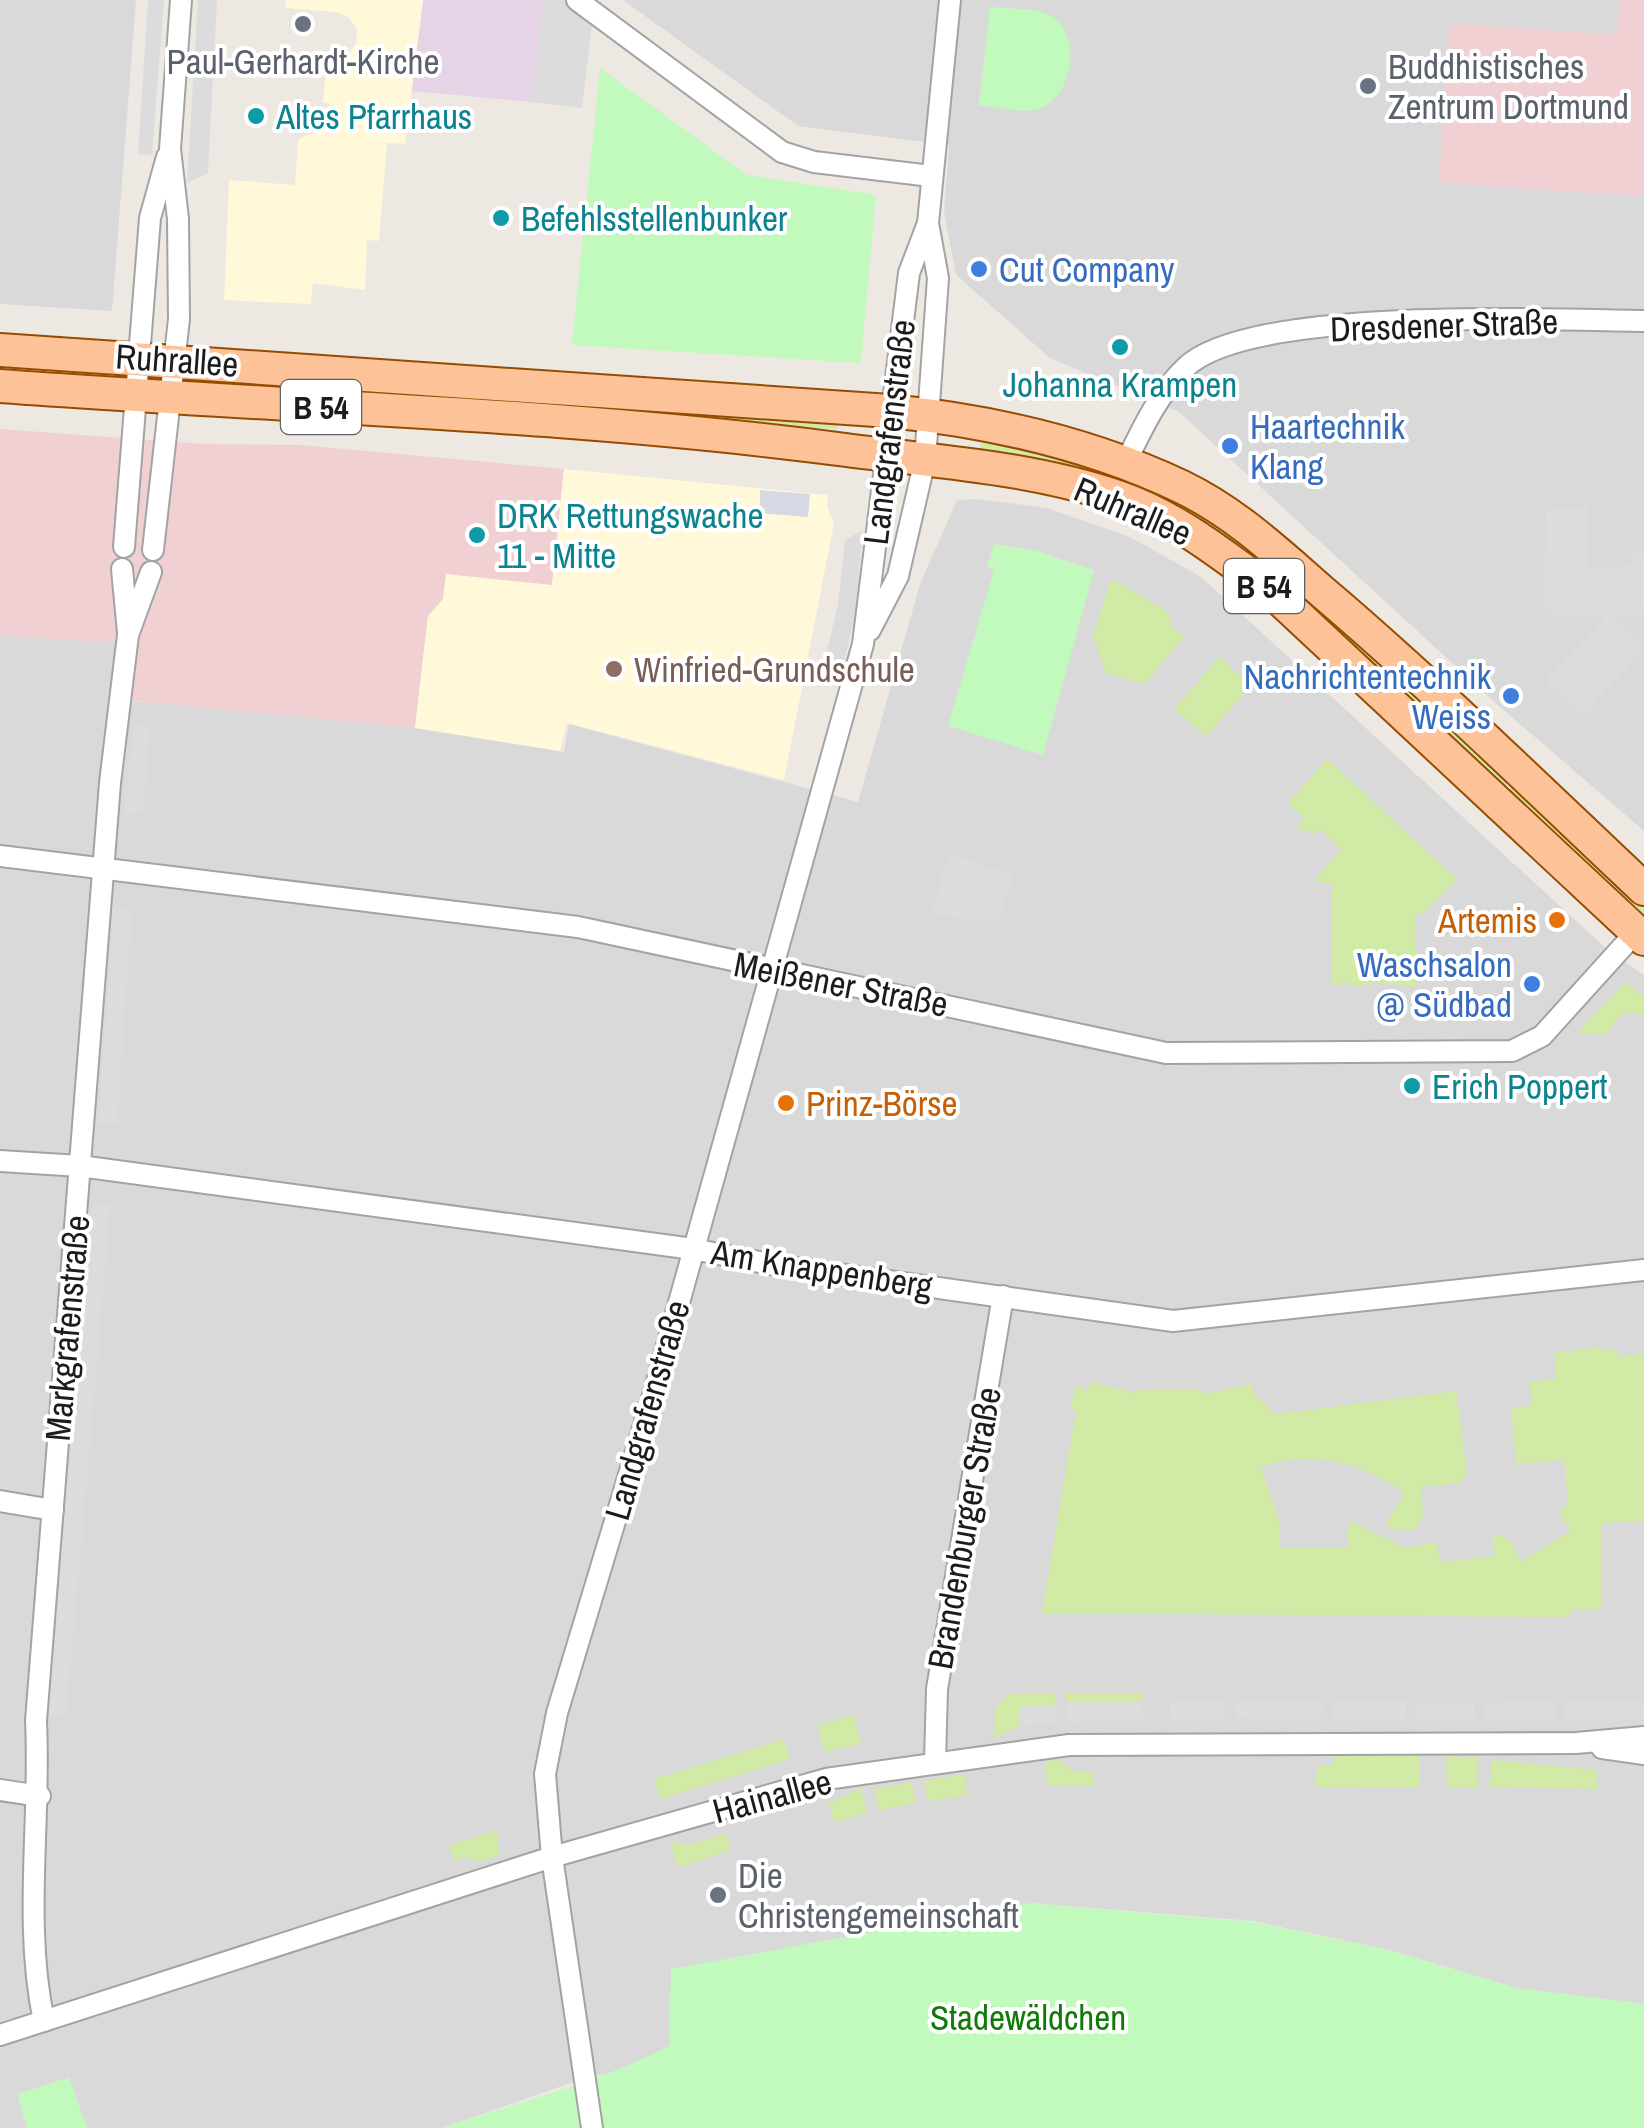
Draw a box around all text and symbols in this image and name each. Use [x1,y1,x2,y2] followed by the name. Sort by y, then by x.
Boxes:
[292,13,314,35] marker: Paul-Gerhardt-Kirche
[167,38,439,85] place label: Paul-Gerhardt-Kirche
[1388,43,1629,130] place label: Buddhistisches Zentrum Dortmund
[1357,75,1379,97] marker: Buddhistisches Zentrum Dortmund
[275,93,472,140] place label: Altes Pfarrhaus
[245,105,267,127] marker: Altes Pfarrhaus
[521,195,788,242] place label: Befehlsstellenbunker
[490,207,512,229] marker: Befehlsstellenbunker
[999,246,1175,293] place label: Cut Company
[968,258,990,280] marker: Cut Company
[1329,298,1559,352] street label: Dresdener Straße
[852,317,926,547] street label: Landgrafenstraße
[114,332,240,388] street label: Ruhrallee
[1109,336,1131,358] marker: Johanna Krampen
[1003,361,1237,408] place label: Johanna Krampen
[281,380,361,434] road number: B 54
[1250,403,1405,490] place label: Haartechnik Klang
[1219,435,1241,457] marker: Haartechnik Klang
[1067,465,1199,557] street label: Ruhrallee
[497,492,763,579] place label: DRK Rettungswache 11 - Mitte
[466,524,488,546] marker: DRK Rettungswache 11 - Mitte
[1224,559,1304,613] road number: B 54
[634,646,915,693] place label: Winfried-Grundschule
[1244,653,1492,740] place label: Nachrichtentechnik Weiss
[603,658,625,680] marker: Winfried-Grundschule
[1500,685,1522,707] marker: Nachrichtentechnik Weiss
[1437,897,1537,944] place label: Artemis
[1546,909,1568,931] marker: Artemis
[730,940,952,1028] street label: Meißener Straße
[1357,941,1512,1028] place label: Waschsalon @ Südbad
[1521,973,1543,995] marker: Waschsalon @ Südbad
[1432,1063,1608,1110] place label: Erich Poppert
[1401,1075,1423,1097] marker: Erich Poppert
[806,1080,958,1127] place label: Prinz-Börse
[775,1092,797,1114] marker: Prinz-Börse
[34,1213,100,1443] street label: Markgrafenstraße
[707,1228,936,1310] street label: Am Knappenberg
[593,1295,701,1525] street label: Landgrafenstraße
[916,1383,1012,1673] street label: Brandenburger Straße
[707,1758,837,1834] street label: Hainallee
[738,1852,1019,1939] place label: Die Christengemeinschaft
[707,1884,729,1906] marker: Die Christengemeinschaft
[930,1994,1126,2041] park label: Stadewäldchen

